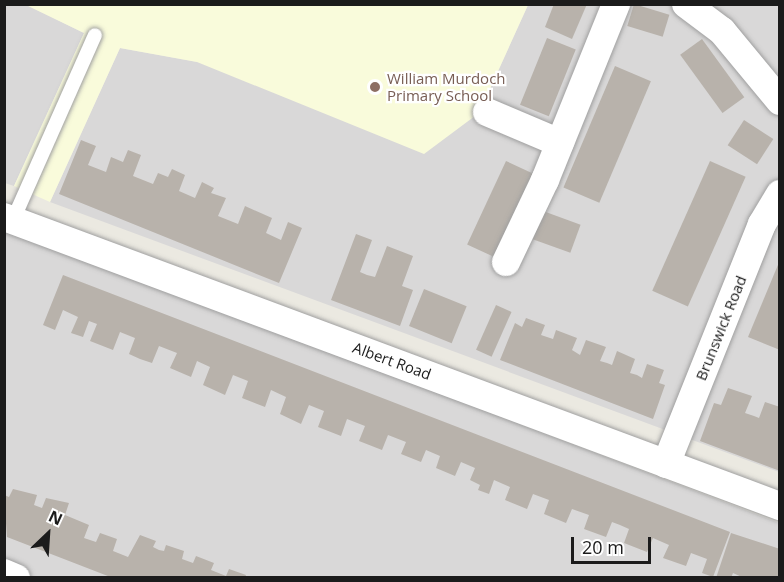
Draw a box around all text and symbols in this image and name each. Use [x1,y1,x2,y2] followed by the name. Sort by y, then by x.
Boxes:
[387,69,506,104] place label: William Murdoch Primary School
[368,80,382,94] marker: William Murdoch Primary School
[692,273,750,383] street label: Brunswick Road
[350,339,434,383] street label: Albert Road
[18,504,78,564] north arrow
[45,505,66,530] text: N
[574,525,654,563] scale bar
[582,535,624,559] text: 20 m

